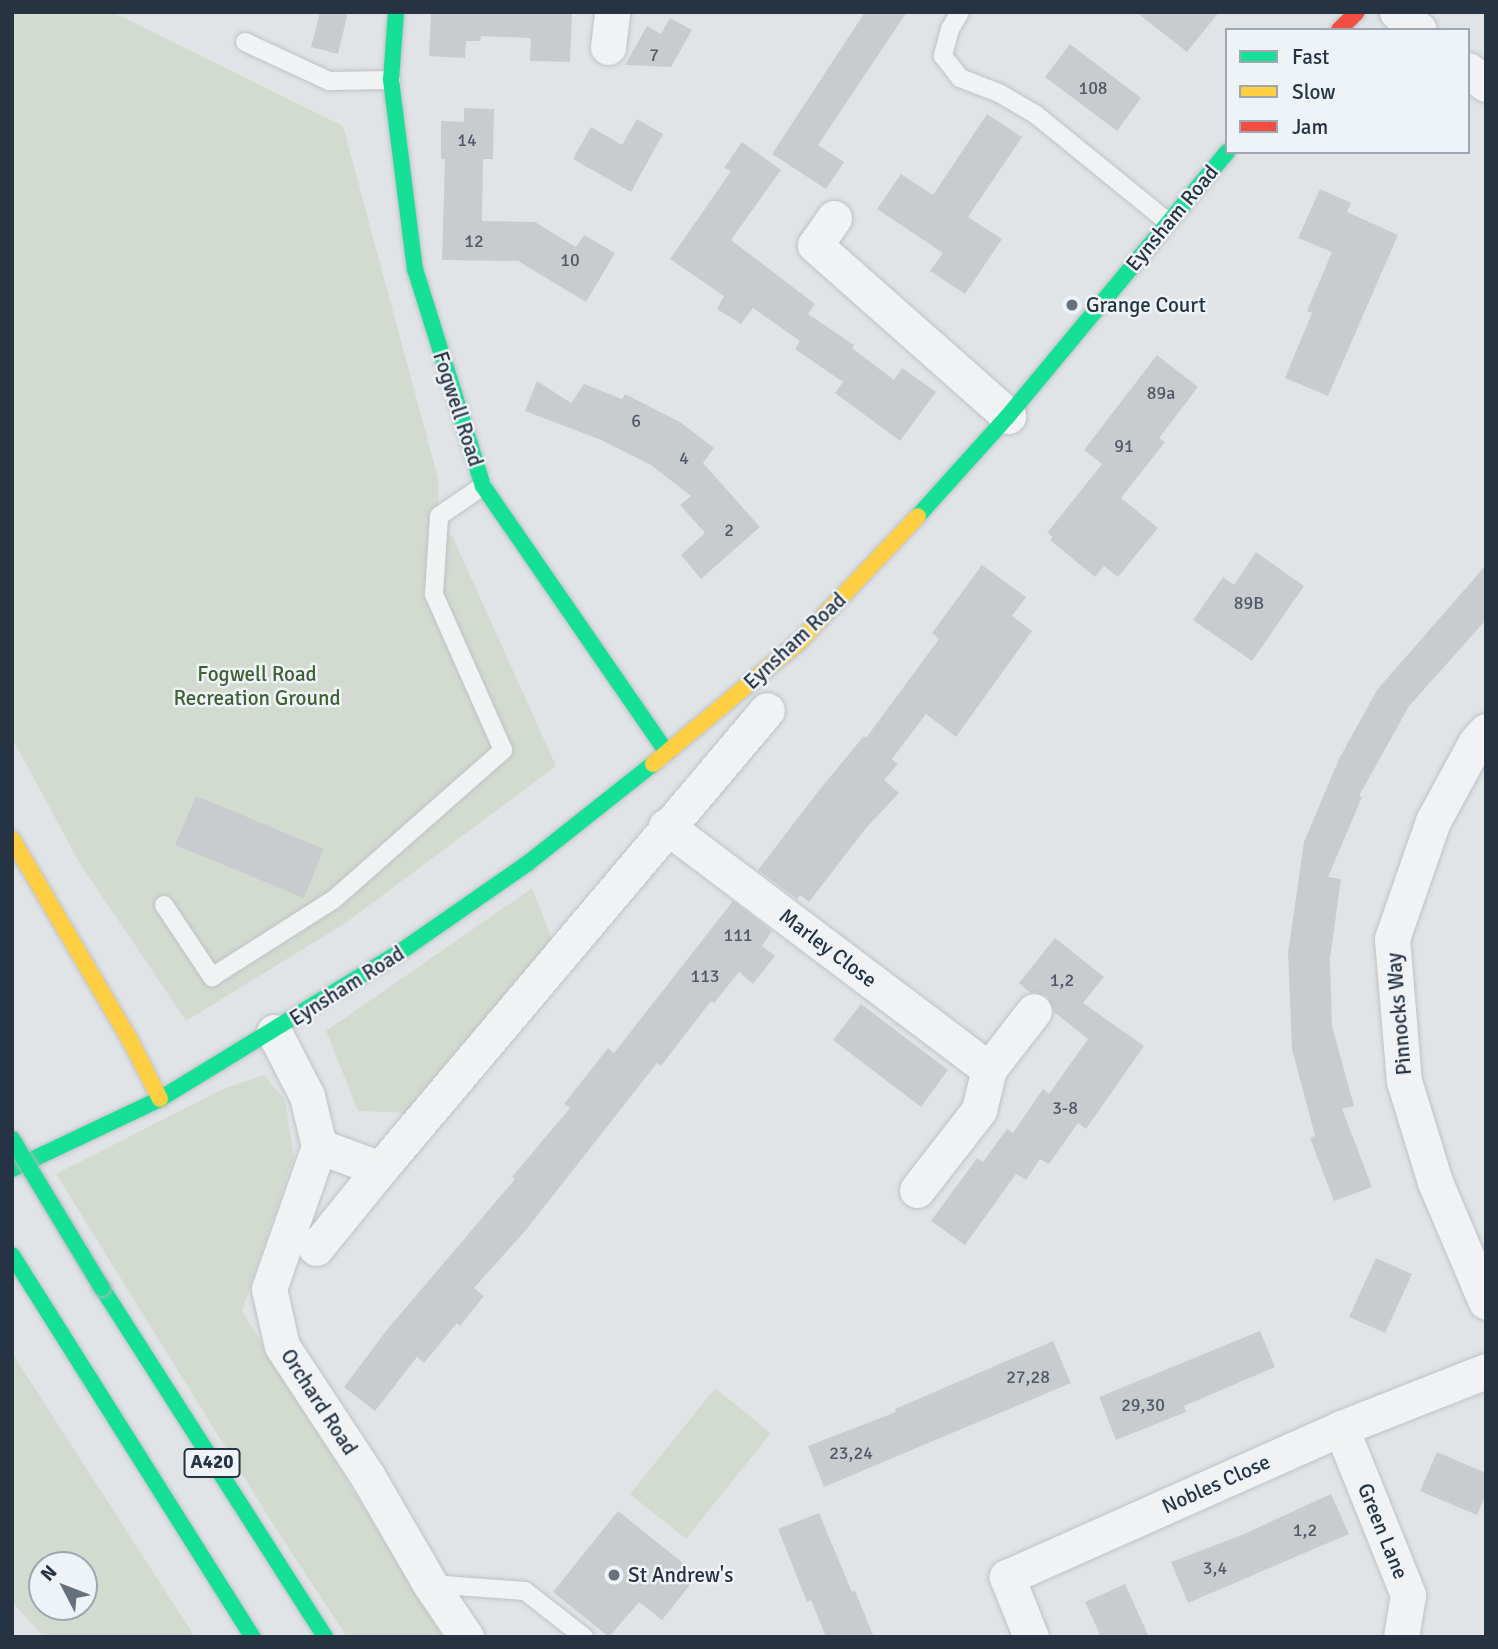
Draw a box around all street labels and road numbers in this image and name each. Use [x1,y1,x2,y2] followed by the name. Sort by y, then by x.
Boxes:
[1120,160,1224,276] street label: Eynsham Road
[428,348,488,470] street label: Fogwell Road
[739,587,851,695] street label: Eynsham Road
[774,903,882,993] street label: Marley Close
[285,941,409,1031] street label: Eynsham Road
[1381,952,1417,1076] street label: Pinnocks Way
[275,1344,363,1460] street label: Orchard Road
[182,1448,242,1478] road number: A420
[1158,1449,1274,1519] street label: Nobles Close
[1352,1479,1414,1583] street label: Green Lane

